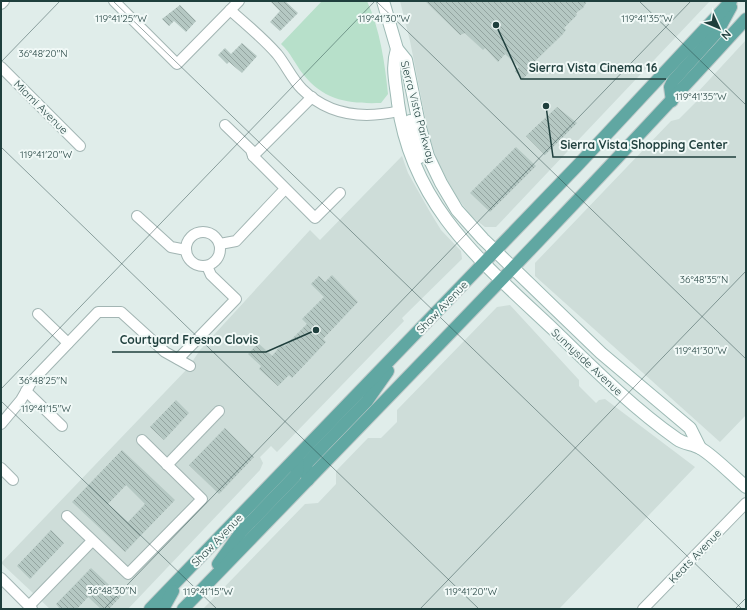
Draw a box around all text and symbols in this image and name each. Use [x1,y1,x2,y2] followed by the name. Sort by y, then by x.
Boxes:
[699,8,739,48] north arrow
[95,12,147,25] text: 119°41'25"W
[358,12,410,25] text: 119°41'30"W
[621,12,673,25] text: 119°41'35"W
[718,27,734,43] text: N
[18,47,68,60] text: 36°48'20"N
[521,55,666,79] callout: Sierra Vista Cinema 16
[398,59,438,165] street label: Sierra Vista Parkway
[529,60,658,75] text: Sierra Vista Cinema 16
[11,77,71,137] street label: Miami Avenue
[675,90,727,103] text: 119°41'35"W
[553,133,736,157] callout: Sierra Vista Shopping Center
[560,137,728,152] text: Sierra Vista Shopping Center
[20,148,72,161] text: 119°41'20"W
[680,273,728,286] text: 36°48'35"N
[413,278,471,336] street label: Shaw Avenue
[548,325,626,399] street label: Sunnyside Avenue
[112,328,266,352] callout: Courtyard Fresno Clovis
[120,332,258,347] text: Courtyard Fresno Clovis
[675,344,727,357] text: 119°41'30"W
[19,374,67,387] text: 36°48'25"N
[21,402,71,415] text: 119°41'15"W
[188,511,246,569] street label: Shaw Avenue
[666,526,724,586] street label: Keats Avenue
[88,584,136,597] text: 36°48'30"N
[183,585,233,598] text: 119°41'15"W
[445,585,497,598] text: 119°41'20"W

